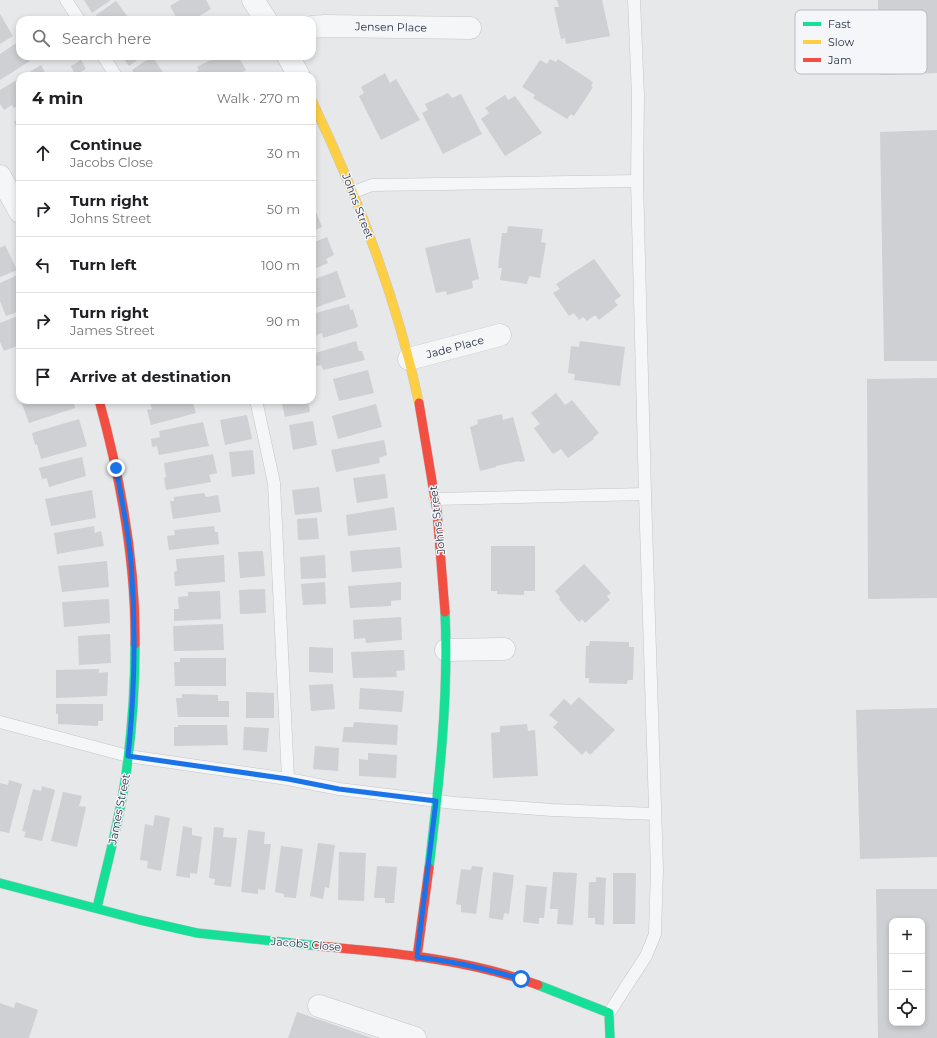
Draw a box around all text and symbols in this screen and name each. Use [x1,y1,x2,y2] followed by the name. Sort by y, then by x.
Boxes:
[795,10,927,74] legend
[16,16,316,60] search box
[828,17,852,31] text: Fast
[354,19,427,35] street label: Jensen Place
[30,27,52,49] icon: search
[62,29,151,48] text: Search here
[828,35,854,49] text: Slow
[827,53,852,67] text: Jam
[32,88,83,108] text: 4 min
[217,90,300,106] text: Walk · 270 m
[70,135,142,154] text: Continue
[32,142,54,164] icon: ahead
[267,145,300,161] text: 30 m
[70,154,153,170] text: Jacobs Close
[339,170,377,241] street label: Johns Street
[70,191,149,210] text: Turn right
[32,198,54,220] icon: right
[267,201,300,217] text: 50 m
[70,210,151,226] text: Johns Street
[32,254,54,276] icon: left
[70,255,137,274] text: Turn left
[261,257,300,273] text: 100 m
[70,303,149,322] text: Turn right
[32,310,54,332] icon: right
[266,313,300,329] text: 90 m
[70,322,155,338] text: James Street
[424,333,486,362] street label: Jade Place
[32,366,54,388] icon: arrive
[70,367,231,386] text: Arrive at destination
[107,459,125,477] route end
[426,484,448,556] street label: Johns Street
[105,772,133,847] street label: James Street
[889,918,925,1026] map controls
[889,918,925,954] button: +
[269,934,342,954] street label: Jacobs Close
[889,954,925,990] button: −
[512,970,530,988] route start
[889,990,925,1026] button: locate

